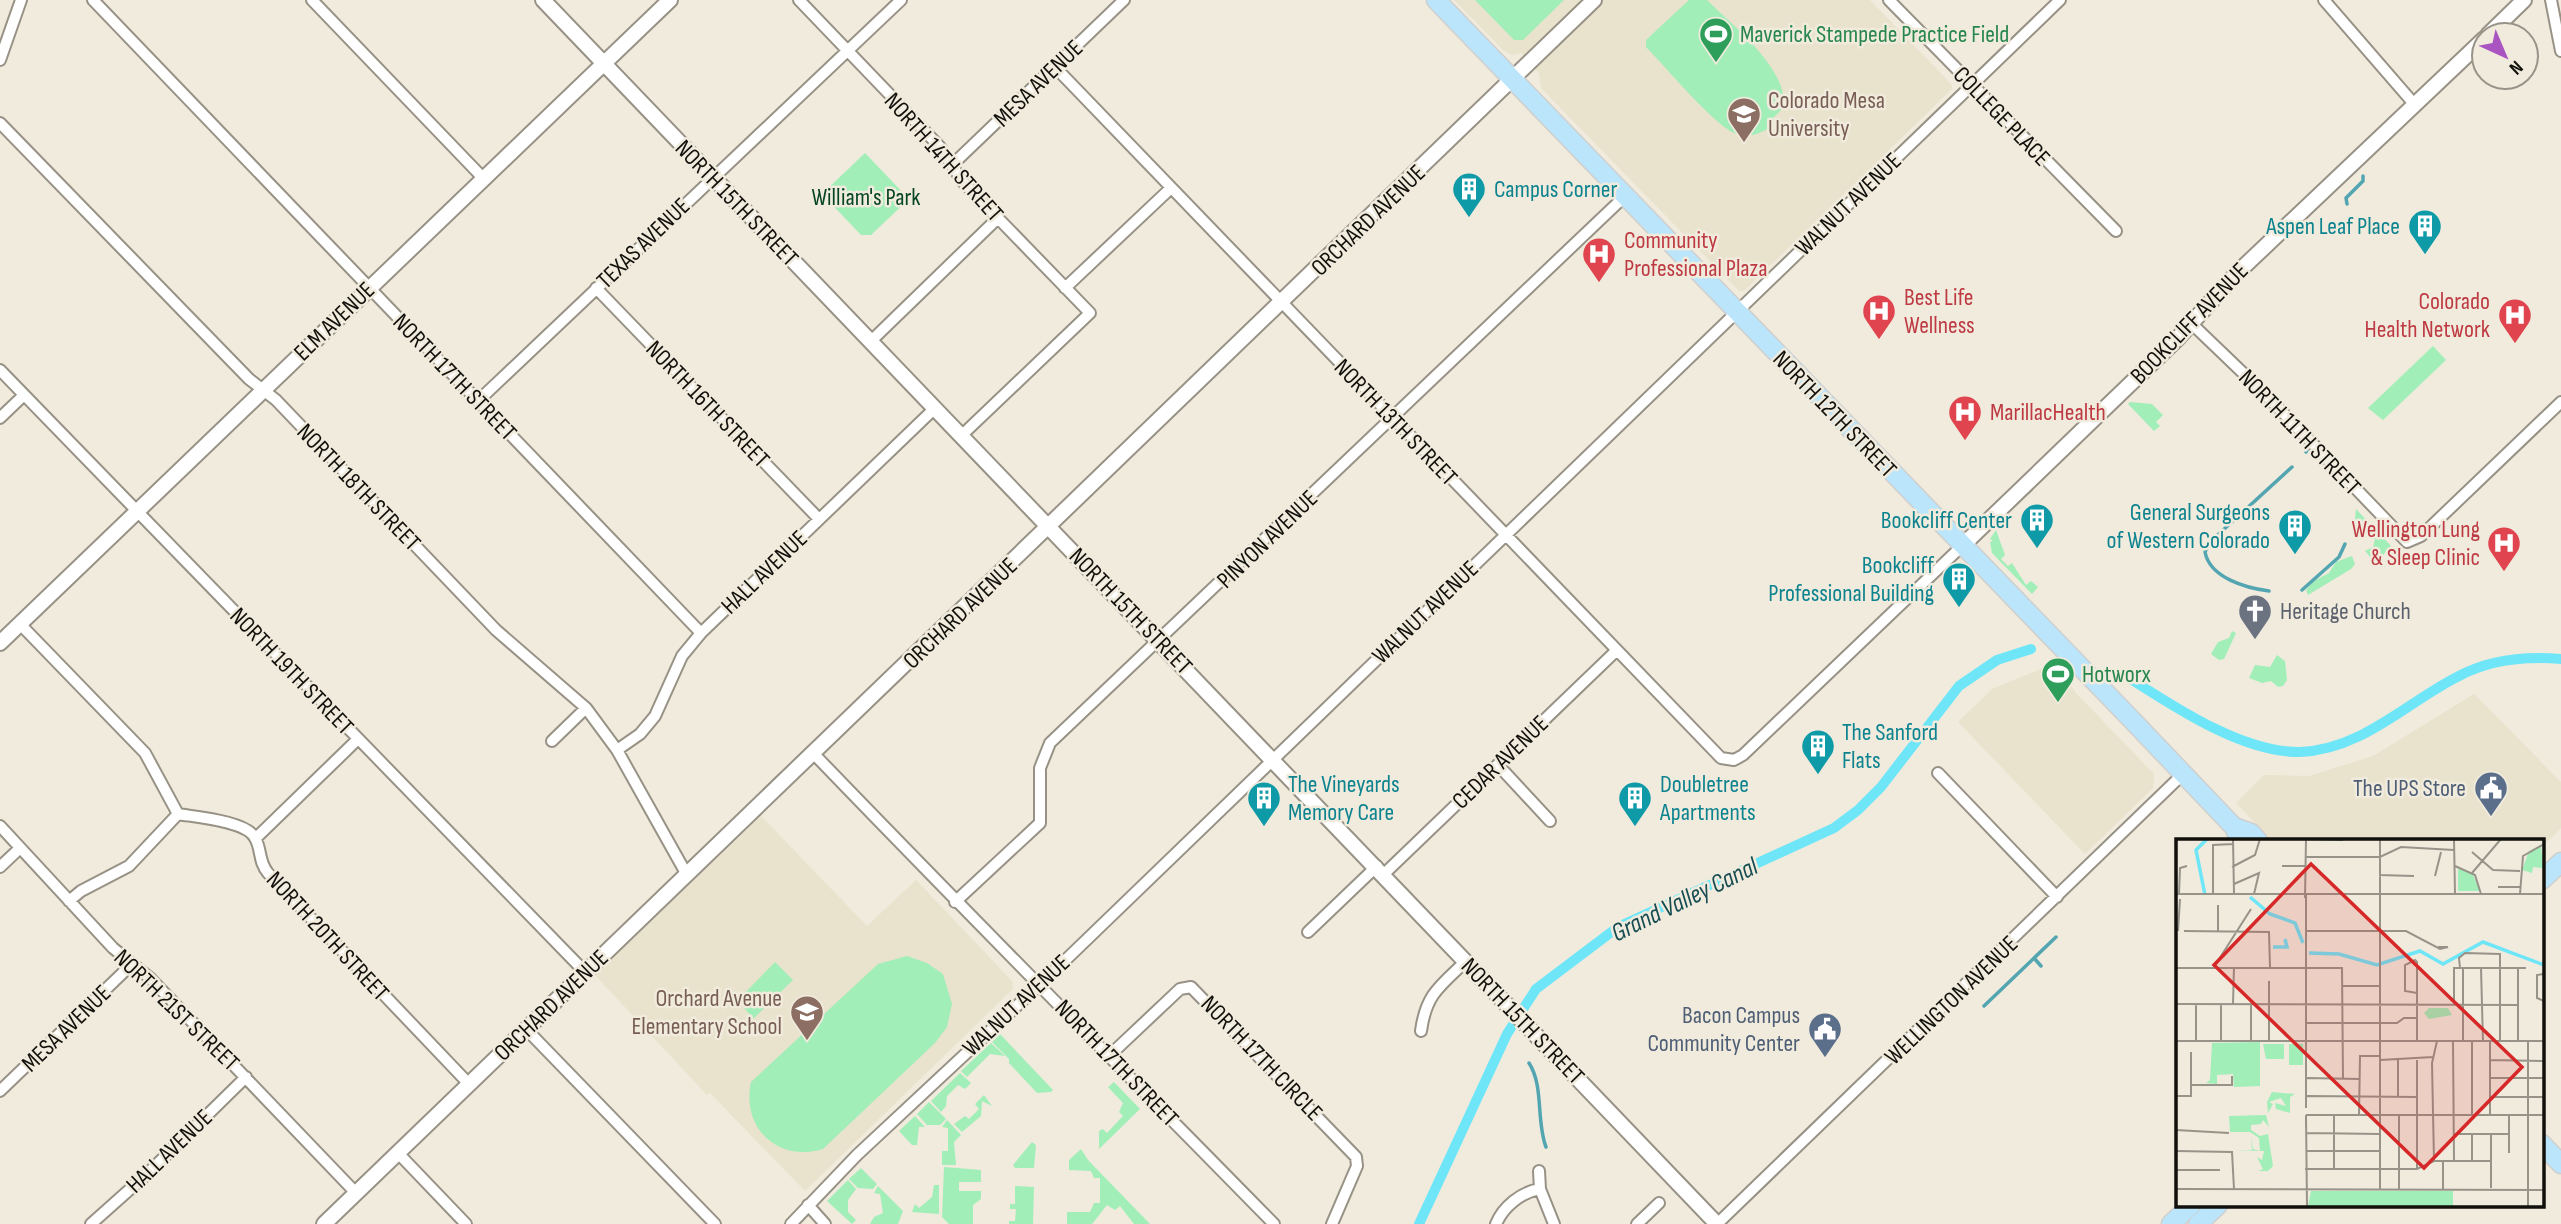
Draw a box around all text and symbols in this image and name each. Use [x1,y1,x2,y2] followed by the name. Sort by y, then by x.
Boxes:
[1697,15,1735,64] sports icon: Maverick Stampede Practice Field
[1740,20,2009,49] place label: Maverick Stampede Practice Field
[2470,21,2540,91] north arrow
[988,34,1089,133] street label: MESA AVENUE
[2504,55,2527,79] text: N
[1947,61,2056,172] street label: COLLEGE PLACE
[1768,86,1885,143] place label: Colorado Mesa University
[878,87,1009,228] street label: NORTH 14TH STREET
[1725,95,1763,144] school or university icon: Colorado Mesa University
[669,134,804,273] street label: NORTH 15TH STREET
[1789,147,1907,262] street label: WALNUT AVENUE
[1305,159,1432,282] street label: ORCHARD AVENUE
[1450,170,1488,219] building icon: Campus Corner
[1494,175,1617,204] place label: Campus Corner
[811,183,921,212] park label: William's Park
[591,192,696,295] street label: TEXAS AVENUE
[2406,207,2444,256] building icon: Aspen Leaf Place
[2265,212,2400,241] place label: Aspen Leaf Place
[1624,226,1767,283] place label: Community Professional Plaza
[1580,235,1618,284] hospital icon: Community Professional Plaza
[2124,257,2254,390] street label: BOOKCLIFF AVENUE
[288,276,381,367] street label: ELM AVENUE
[1904,283,1975,340] place label: Best Life Wellness
[2365,287,2490,344] place label: Colorado Health Network
[1860,292,1898,341] hospital icon: Best Life Wellness
[2496,296,2534,345] hospital icon: Colorado Health Network
[387,308,523,447] street label: NORTH 17TH STREET
[640,335,776,474] street label: NORTH 16TH STREET
[1767,345,1903,484] street label: NORTH 12TH STREET
[1328,353,1464,492] street label: NORTH 13TH STREET
[2232,363,2367,501] street label: NORTH 11TH STREET
[1946,393,1984,442] hospital icon: MarillacHealth
[1990,398,2106,427] place label: MarillacHealth
[291,418,427,557] street label: NORTH 18TH STREET
[1211,484,1324,595] street label: PINYON AVENUE
[2107,498,2270,555] place label: General Surgeons of Western Colorado
[2018,501,2056,550] building icon: Bookcliff Center
[1881,506,2012,535] place label: Bookcliff Center
[2276,507,2314,556] building icon: General Surgeons of Western Colorado
[2352,515,2480,572] place label: Wellington Lung & Sleep Clinic
[715,524,813,620] street label: HALL AVENUE
[2485,524,2523,573] hospital icon: Wellington Lung & Sleep Clinic
[1063,542,1198,681] street label: NORTH 15TH STREET
[1768,551,1934,608] place label: Bookcliff Professional Building
[897,552,1024,675] street label: ORCHARD AVENUE
[1366,555,1484,670] street label: WALNUT AVENUE
[1940,560,1978,609] building icon: Bookcliff Professional Building
[2236,592,2274,641] church icon: Heritage Church
[2280,597,2411,626] place label: Heritage Church
[224,602,360,741] street label: NORTH 19TH STREET
[2039,655,2077,704] sports icon: Hotworx
[2082,660,2151,689] place label: Hotworx
[1446,709,1554,815] street label: CEDAR AVENUE
[1842,718,1938,775] place label: The Sanford Flats
[1799,727,1837,776] building icon: The Sanford Flats
[2472,769,2510,818] public building icon: The UPS Store
[1288,770,1400,827] place label: The Vineyards Memory Care
[1659,770,1756,827] place label: Doubletree Apartments
[2353,774,2466,803] place label: The UPS Store
[1245,779,1283,828] building icon: The Vineyards Memory Care
[1616,779,1654,828] building icon: Doubletree Apartments
[2176,839,2544,1206] inset map
[1606,851,1764,949] water label: Grand Valley Canal
[260,865,395,1007] street label: NORTH 20TH STREET
[1879,930,2024,1071] street label: WELLINGTON AVENUE
[108,943,246,1078] street label: NORTH 21ST STREET
[488,944,615,1067] street label: ORCHARD AVENUE
[957,948,1076,1062] street label: WALNUT AVENUE
[1455,952,1590,1091] street label: NORTH 15TH STREET
[16,979,117,1078] street label: MESA AVENUE
[631,984,782,1041] place label: Orchard Avenue Elementary School
[1195,990,1329,1127] street label: NORTH 17TH CIRCLE
[788,993,826,1042] school or university icon: Orchard Avenue Elementary School
[1049,994,1185,1133] street label: NORTH 17TH STREET
[1647,1001,1800,1058] place label: Bacon Campus Community Center
[1806,1010,1844,1059] public building icon: Bacon Campus Community Center
[120,1103,218,1199] street label: HALL AVENUE

